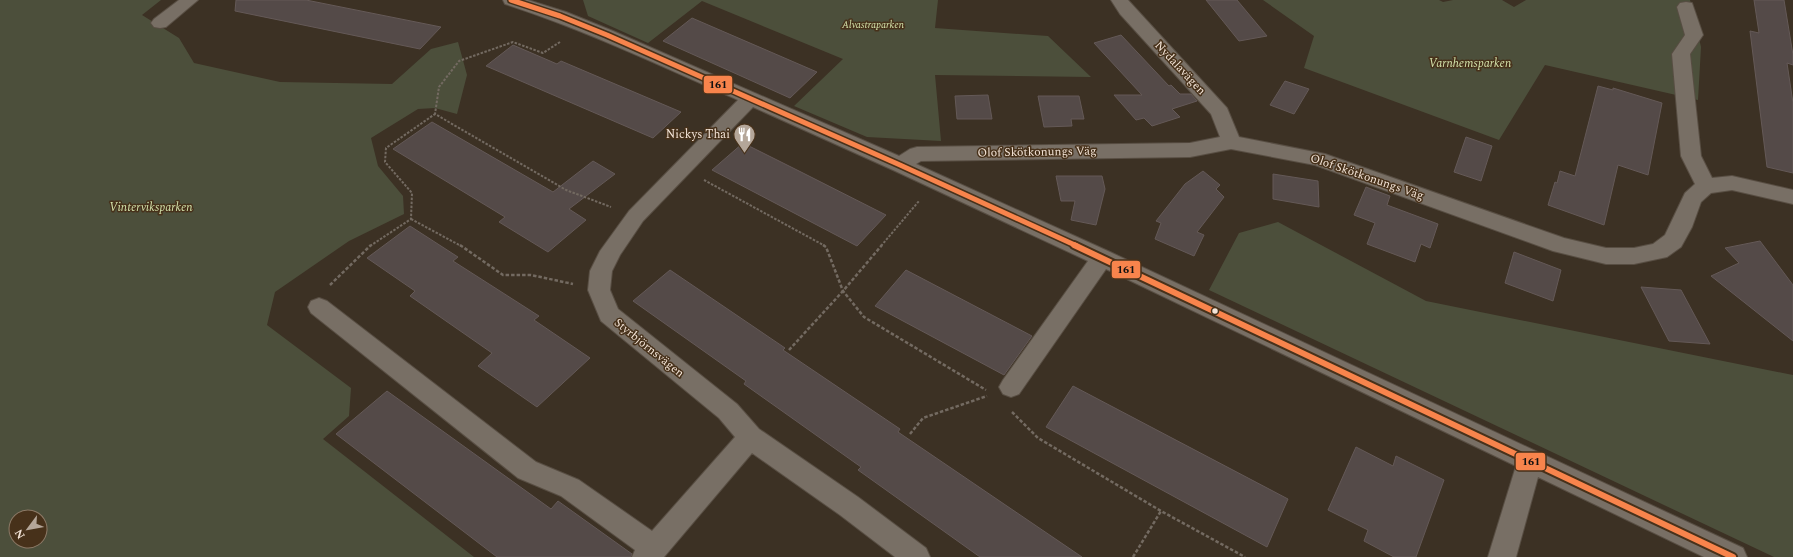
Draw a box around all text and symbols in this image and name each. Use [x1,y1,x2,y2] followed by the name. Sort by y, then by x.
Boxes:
[841,17,905,33] park label: Alvastraparken
[1150,37,1210,99] street label: Nydalavägen
[1429,54,1512,73] park label: Varnhemsparken
[703,75,733,94] line badge: 161
[709,76,727,93] text: 161
[732,121,758,154] restaurant icon: Nickys Thai
[666,125,730,144] place label: Nickys Thai
[977,141,1097,163] street label: Olof Skötkonungs Väg
[1308,149,1426,205] street label: Olof Skötkonungs Väg
[109,198,193,217] park label: Vinterviksparken
[1111,260,1141,279] line badge: 161
[1117,261,1135,278] text: 161
[1210,306,1220,316] unlabelled marker
[610,314,688,382] street label: Styrbjörnsvägen
[1515,452,1546,471] line badge: 161
[1522,453,1540,470] text: 161
[8,509,48,549] north arrow
[10,526,30,542] text: N

